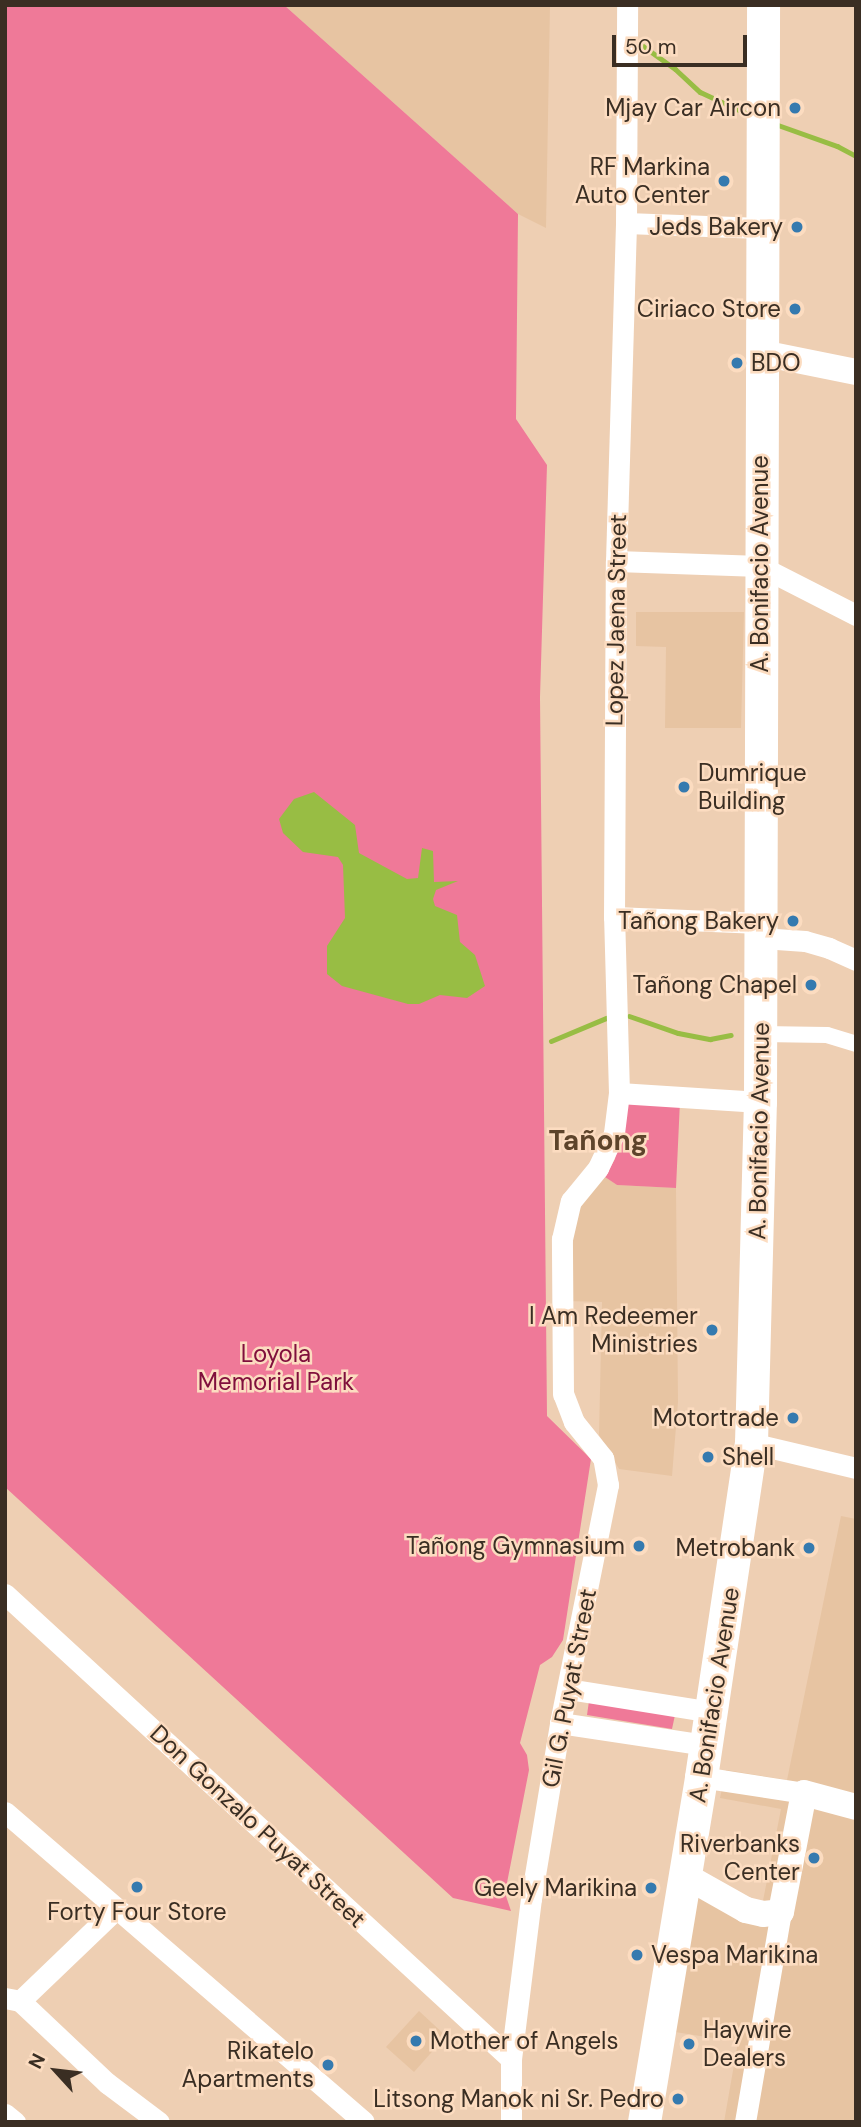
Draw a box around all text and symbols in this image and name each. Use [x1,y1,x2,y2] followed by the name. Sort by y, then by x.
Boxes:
[616,21,751,65] scale bar
[625,33,676,61] text: 50 m
[605,94,781,122] place label: Mjay Car Aircon
[787,100,803,116] marker: Mjay Car Aircon
[575,153,710,209] place label: RF Markina Auto Center
[716,173,732,189] marker: RF Markina Auto Center
[649,213,783,241] place label: Jeds Bakery
[789,219,805,235] marker: Jeds Bakery
[637,295,781,323] place label: Ciriaco Store
[787,301,803,317] marker: Ciriaco Store
[751,349,801,377] place label: BDO
[729,355,745,371] marker: BDO
[746,455,774,673] street label: A. Bonifacio Avenue
[600,514,632,726] street label: Lopez Jaena Street
[698,759,807,815] place label: Dumrique Building
[676,779,692,795] marker: Dumrique Building
[618,907,779,935] place label: Tañong Bakery
[785,913,801,929] marker: Tañong Bakery
[633,971,797,999] place label: Tañong Chapel
[803,977,819,993] marker: Tañong Chapel
[743,1022,775,1240] street label: A. Bonifacio Avenue
[548,1124,648,1158] district label: Tañong
[529,1302,698,1358] place label: I Am Redeemer Ministries
[704,1322,720,1338] marker: I Am Redeemer Ministries
[198,1340,354,1396] park label: Loyola Memorial Park
[653,1404,779,1432] place label: Motortrade
[785,1410,801,1426] marker: Motortrade
[722,1443,774,1471] place label: Shell
[700,1449,716,1465] marker: Shell
[406,1532,625,1560] place label: Tañong Gymnasium
[676,1534,795,1562] place label: Metrobank
[631,1538,647,1554] marker: Tañong Gymnasium
[801,1540,817,1556] marker: Metrobank
[683,1585,745,1805] street label: A. Bonifacio Avenue
[536,1586,602,1790] street label: Gil G. Puyat Street
[144,1719,372,1933] street label: Don Gonzalo Puyat Street
[680,1830,800,1886] place label: Riverbanks Center
[806,1850,822,1866] marker: Riverbanks Center
[474,1874,637,1902] place label: Geely Marikina
[129,1879,145,1895] marker: Forty Four Store
[643,1880,659,1896] marker: Geely Marikina
[47,1898,227,1926] place label: Forty Four Store
[651,1941,818,1969] place label: Vespa Marikina
[629,1947,645,1963] marker: Vespa Marikina
[703,2016,792,2072] place label: Haywire Dealers
[430,2027,618,2055] place label: Mother of Angels
[408,2033,424,2049] marker: Mother of Angels
[21,2036,91,2106] north arrow
[681,2036,697,2052] marker: Haywire Dealers
[181,2037,314,2093] place label: Rikatelo Apartments
[23,2049,51,2073] text: N
[320,2057,336,2073] marker: Rikatelo Apartments
[373,2085,664,2113] place label: Litsong Manok ni Sr. Pedro
[670,2091,686,2107] marker: Litsong Manok ni Sr. Pedro

